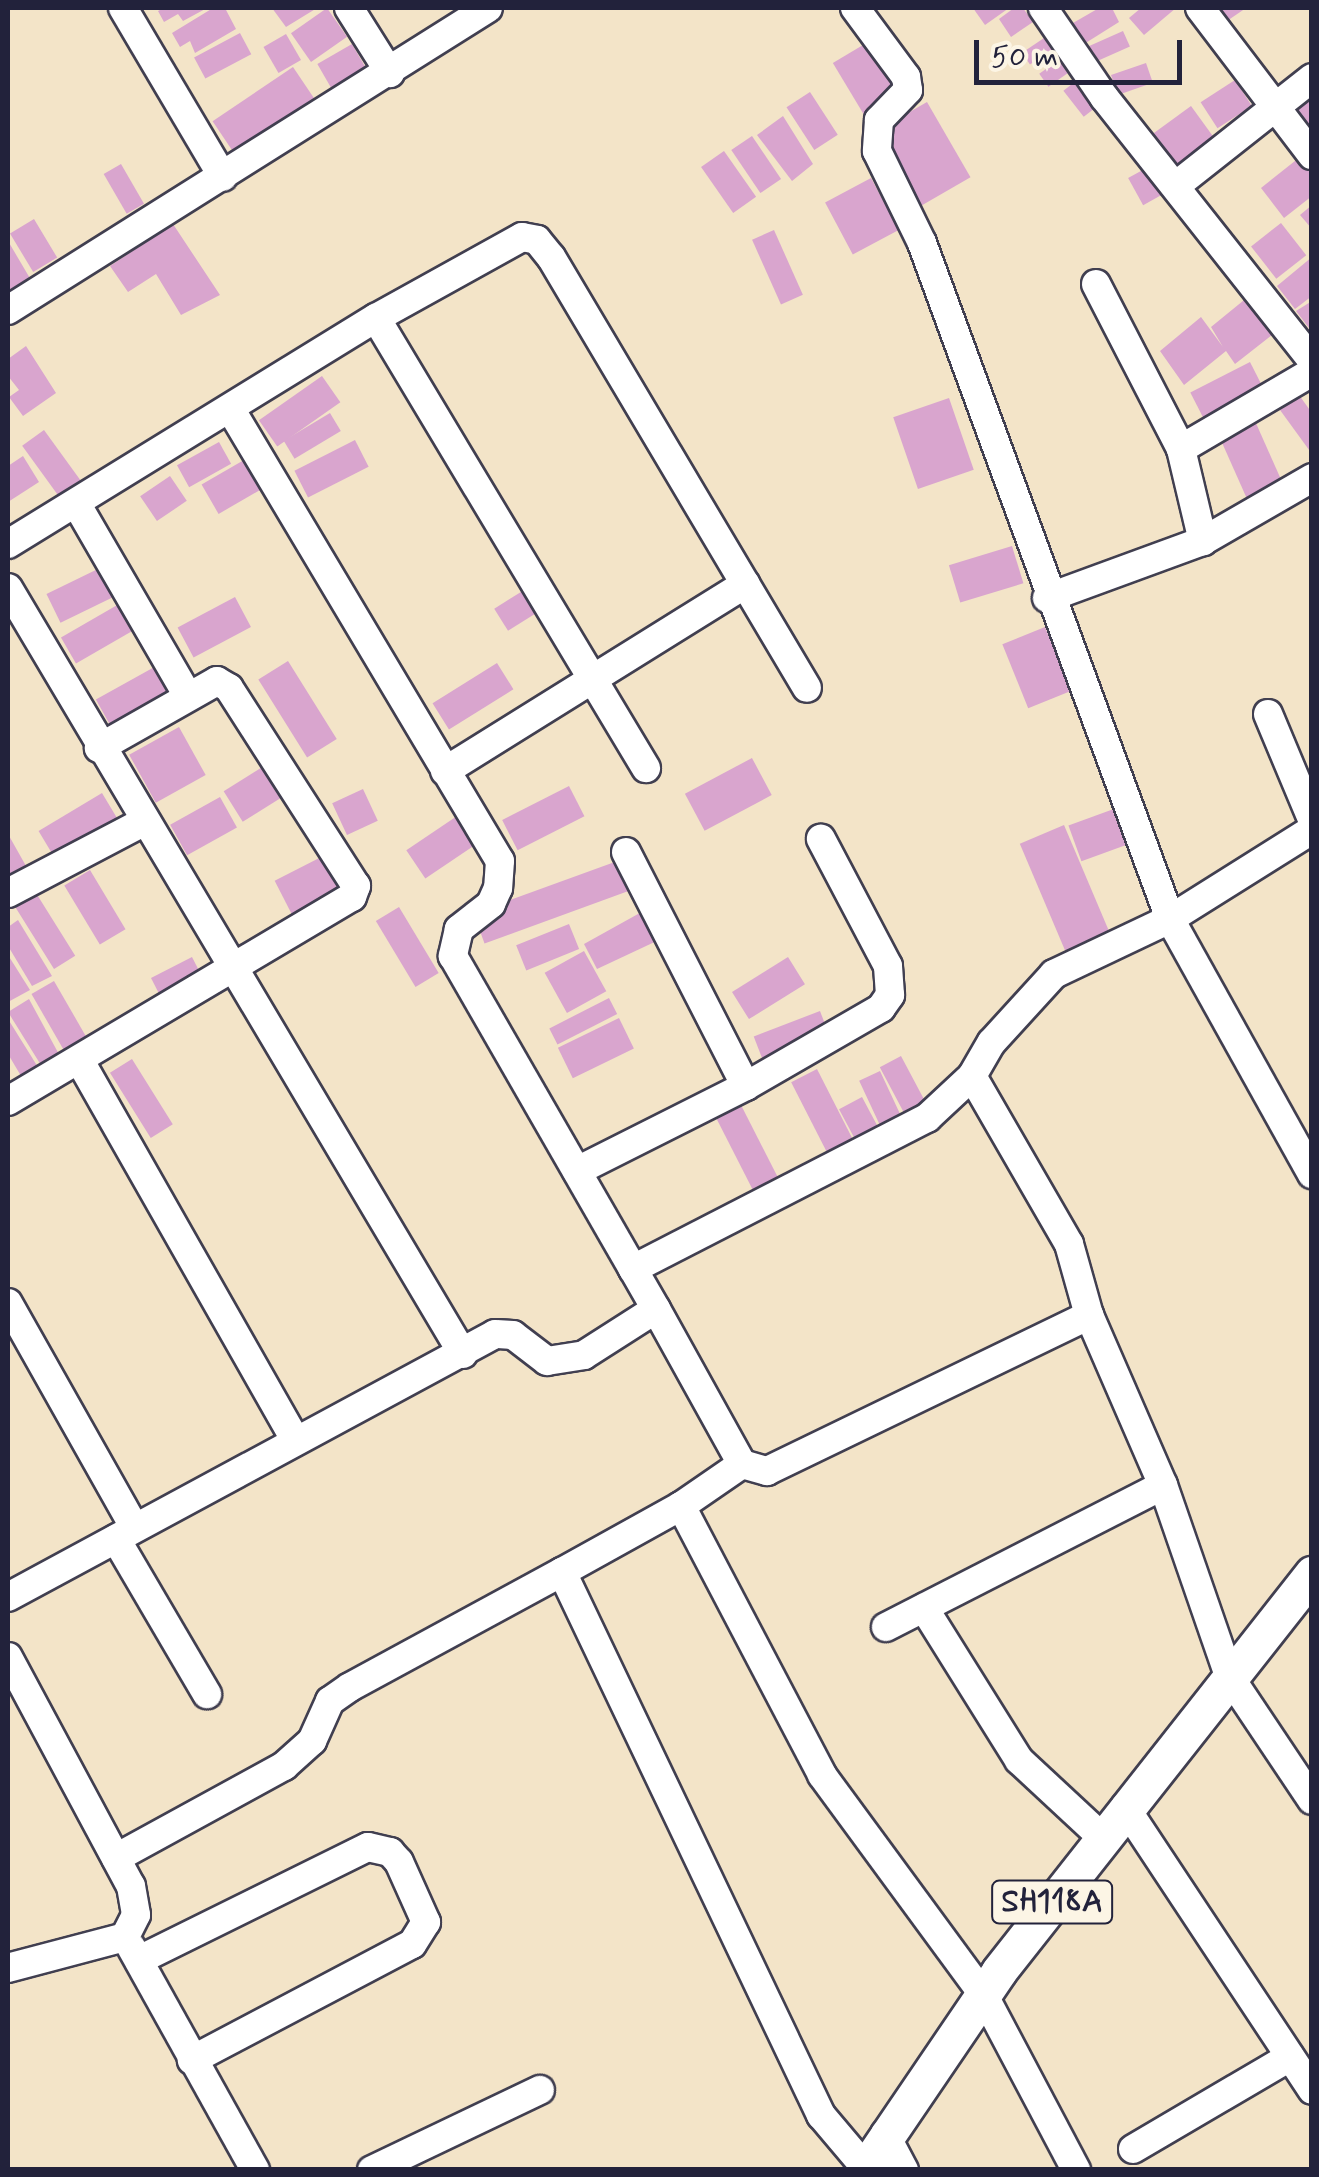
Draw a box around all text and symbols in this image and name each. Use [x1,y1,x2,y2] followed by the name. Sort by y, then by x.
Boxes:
[979,20,1186,82] scale bar
[991,38,1058,77] text: 50 m
[990,1875,1114,1929] road number: SH118A

